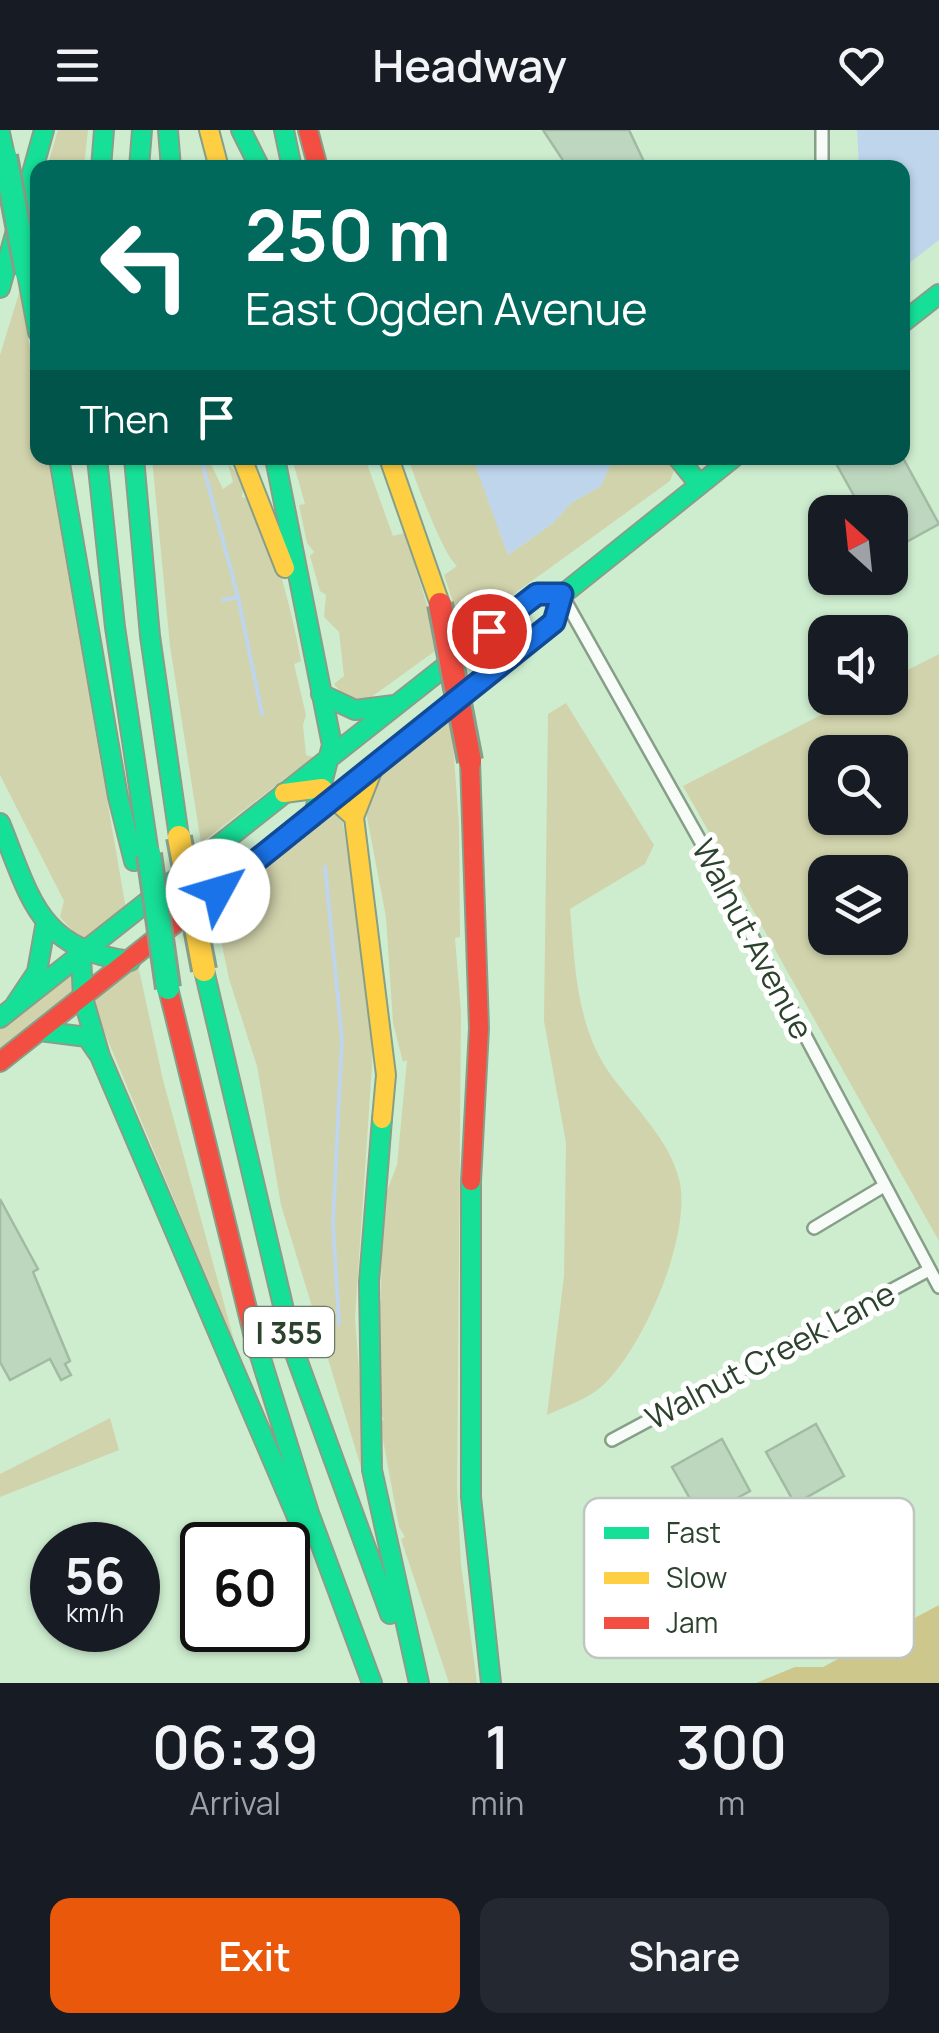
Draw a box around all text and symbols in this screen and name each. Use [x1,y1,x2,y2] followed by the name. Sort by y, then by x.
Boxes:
[372,34,567,96] text: Headway
[50,38,105,93] icon: menu
[834,38,889,93] icon: heart
[245,186,451,282] text: 250 m
[80,200,210,330] icon: left
[245,277,648,339] text: East Ogden Avenue
[189,390,244,445] icon: arrive
[80,392,169,444] text: Then
[808,495,908,595] north arrow
[808,495,908,955] map controls
[447,589,532,674] pin
[462,604,517,659] icon: arrive
[808,615,908,715] button: sound
[808,735,908,835] button: search
[682,831,824,1047] street label: Walnut Avenue
[166,839,270,943] position arrow
[808,855,908,955] button: layers
[638,1271,902,1439] street label: Walnut Creek Lane
[244,1307,334,1357] road number: I 355
[584,1498,914,1658] legend
[666,1513,721,1551] text: Fast
[180,1522,310,1652] speed limit sign: 60
[65,1541,125,1609] text: 56
[666,1558,727,1596] text: Slow
[66,1595,124,1630] text: km/h
[666,1603,718,1641] text: Jam
[152,1705,319,1787] text: 06:39
[485,1705,510,1787] text: 1
[676,1705,787,1787] text: 300
[190,1781,281,1825] text: Arrival
[471,1781,524,1825] text: min
[718,1781,745,1825] text: m
[50,1898,460,2013] button: Exit
[480,1898,889,2013] button: Share

